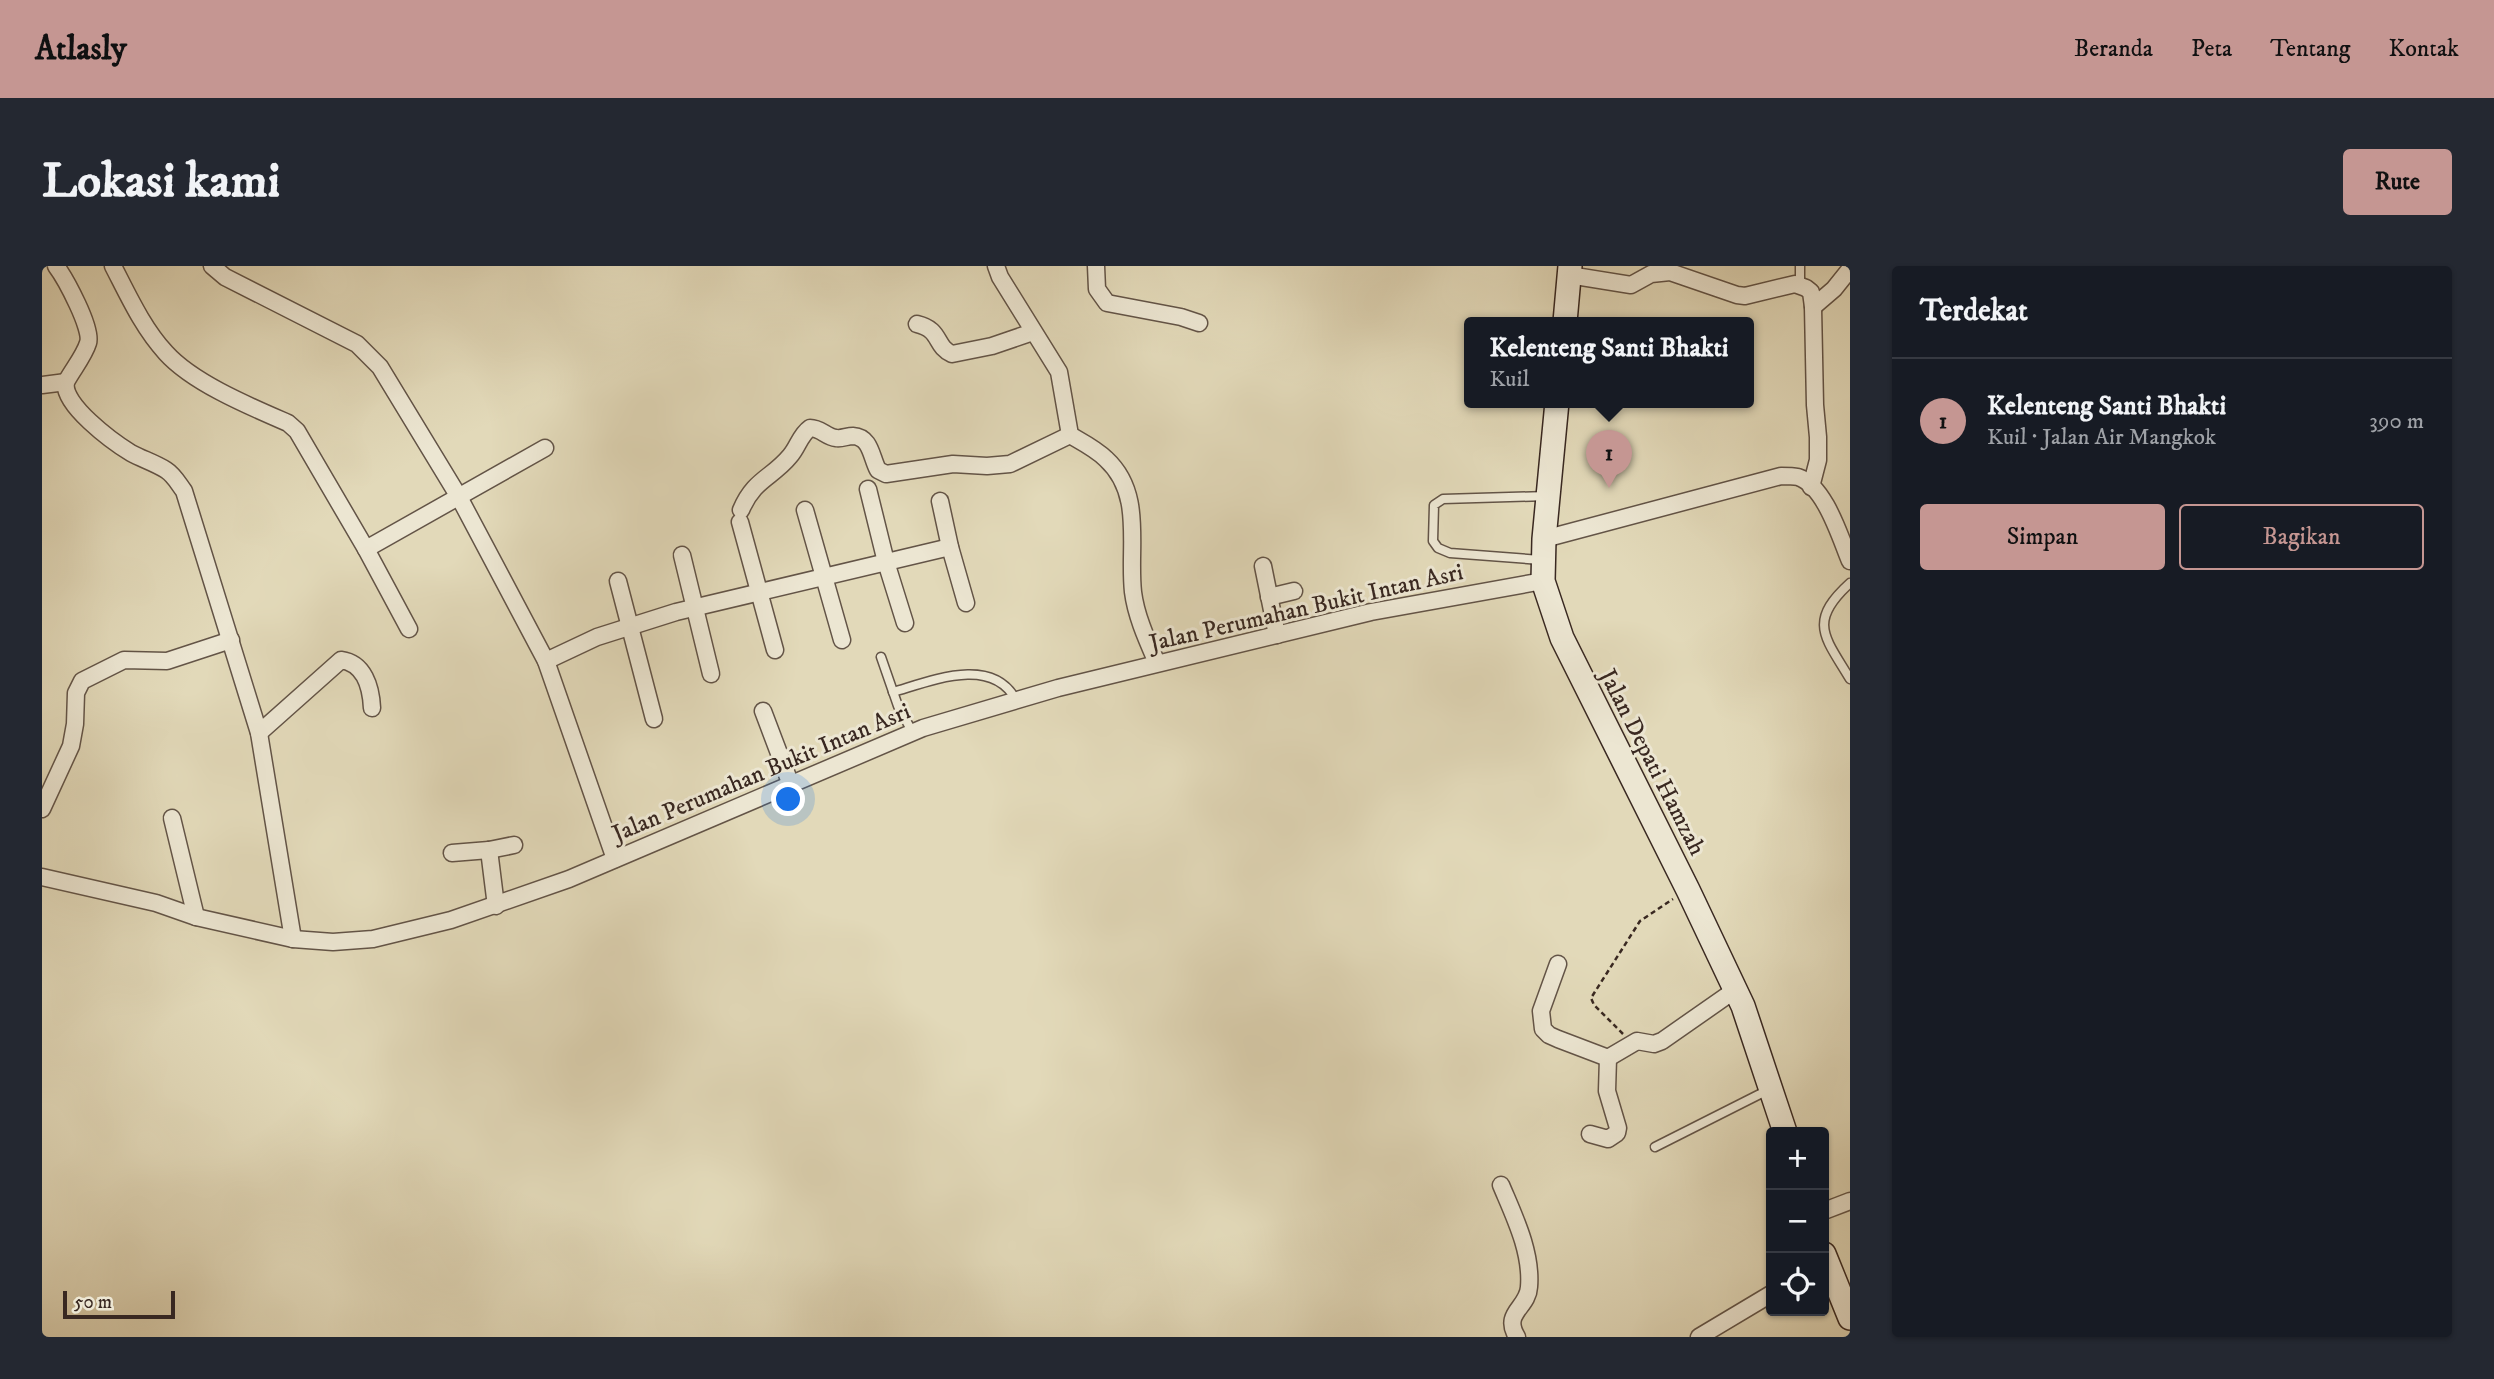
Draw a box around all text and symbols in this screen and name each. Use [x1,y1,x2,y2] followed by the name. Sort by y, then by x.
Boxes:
[35,29,127,70] text: Atlasly
[2074,34,2153,64] text: Beranda
[2191,34,2232,64] text: Peta
[2270,34,2351,64] text: Tentang
[2389,34,2459,64] text: Kontak
[2343,149,2452,215] button: Rute
[42,151,280,213] text: Lokasi kami
[1920,293,2028,330] text: Terdekat
[1464,317,1754,408] popup
[1489,332,1729,365] text: Kelenteng Santi Bhakti
[1489,365,1529,394] text: Kuil
[1987,390,2226,423] text: Kelenteng Santi Bhakti
[1939,407,1947,436] text: 1
[2369,407,2424,436] text: 390 m
[1987,423,2216,452] text: Kuil · Jalan Air Mangkok
[1586,430,1632,488] pin: 1
[1920,504,2165,570] button: Simpan
[2179,504,2424,570] button: Bagikan
[1145,557,1466,659] street label: Jalan Perumahan Bukit Intan Asri
[1591,663,1712,861] street label: Jalan Depati Hamzah
[606,696,915,850] street label: Jalan Perumahan Bukit Intan Asri
[771,782,805,816] your location
[1766,1127,1829,1316] map controls
[1766,1127,1829,1190] button: +
[1766,1190,1829,1253] button: −
[1766,1253,1829,1316] button: locate
[63,1288,175,1320] scale bar
[74,1291,112,1314] text: 50 m

